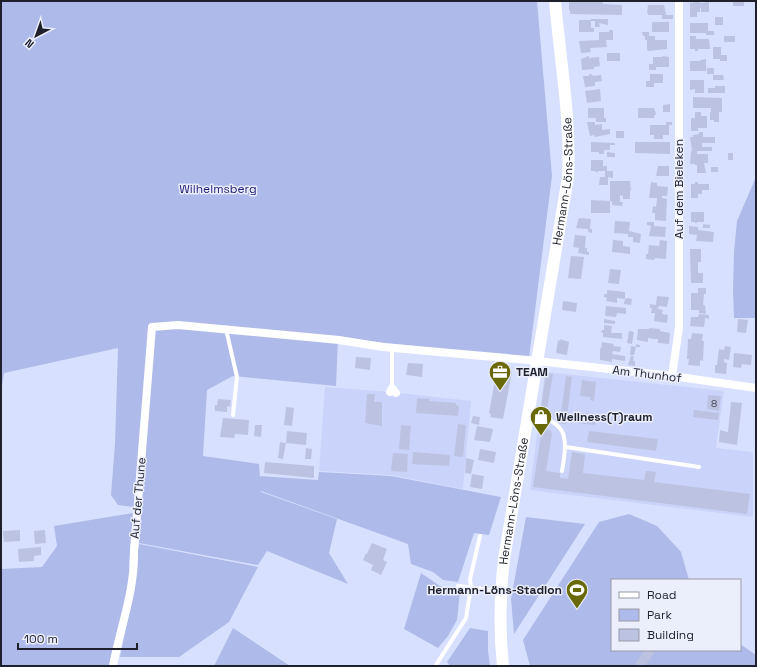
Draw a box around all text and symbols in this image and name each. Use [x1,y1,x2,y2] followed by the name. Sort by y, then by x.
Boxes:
[16,16,56,56] north arrow
[22,36,37,51] text: N
[549,117,577,246] street label: Hermann-Löns-Straße
[671,139,687,239] street label: Auf dem Bieleken
[179,181,257,197] park label: Wilhelmsberg
[487,359,513,392] office icon: TEAM
[612,362,682,386] street label: Am Thunhof
[516,364,548,380] place label: TEAM
[711,397,717,410] house number: 8
[528,404,554,437] shop icon: Wellness(T)raum
[556,409,652,425] place label: Wellness(T)raum
[495,436,532,565] street label: Hermann-Löns-Straße
[126,457,150,539] street label: Auf der Thune
[564,577,590,610] sports icon: Hermann-Löns-Stadion
[611,579,741,651] legend
[427,582,562,598] place label: Hermann-Löns-Stadion
[647,587,676,603] text: Road
[647,607,672,623] text: Park
[18,625,137,651] scale bar
[647,627,694,643] text: Building
[24,631,58,647] text: 100 m

